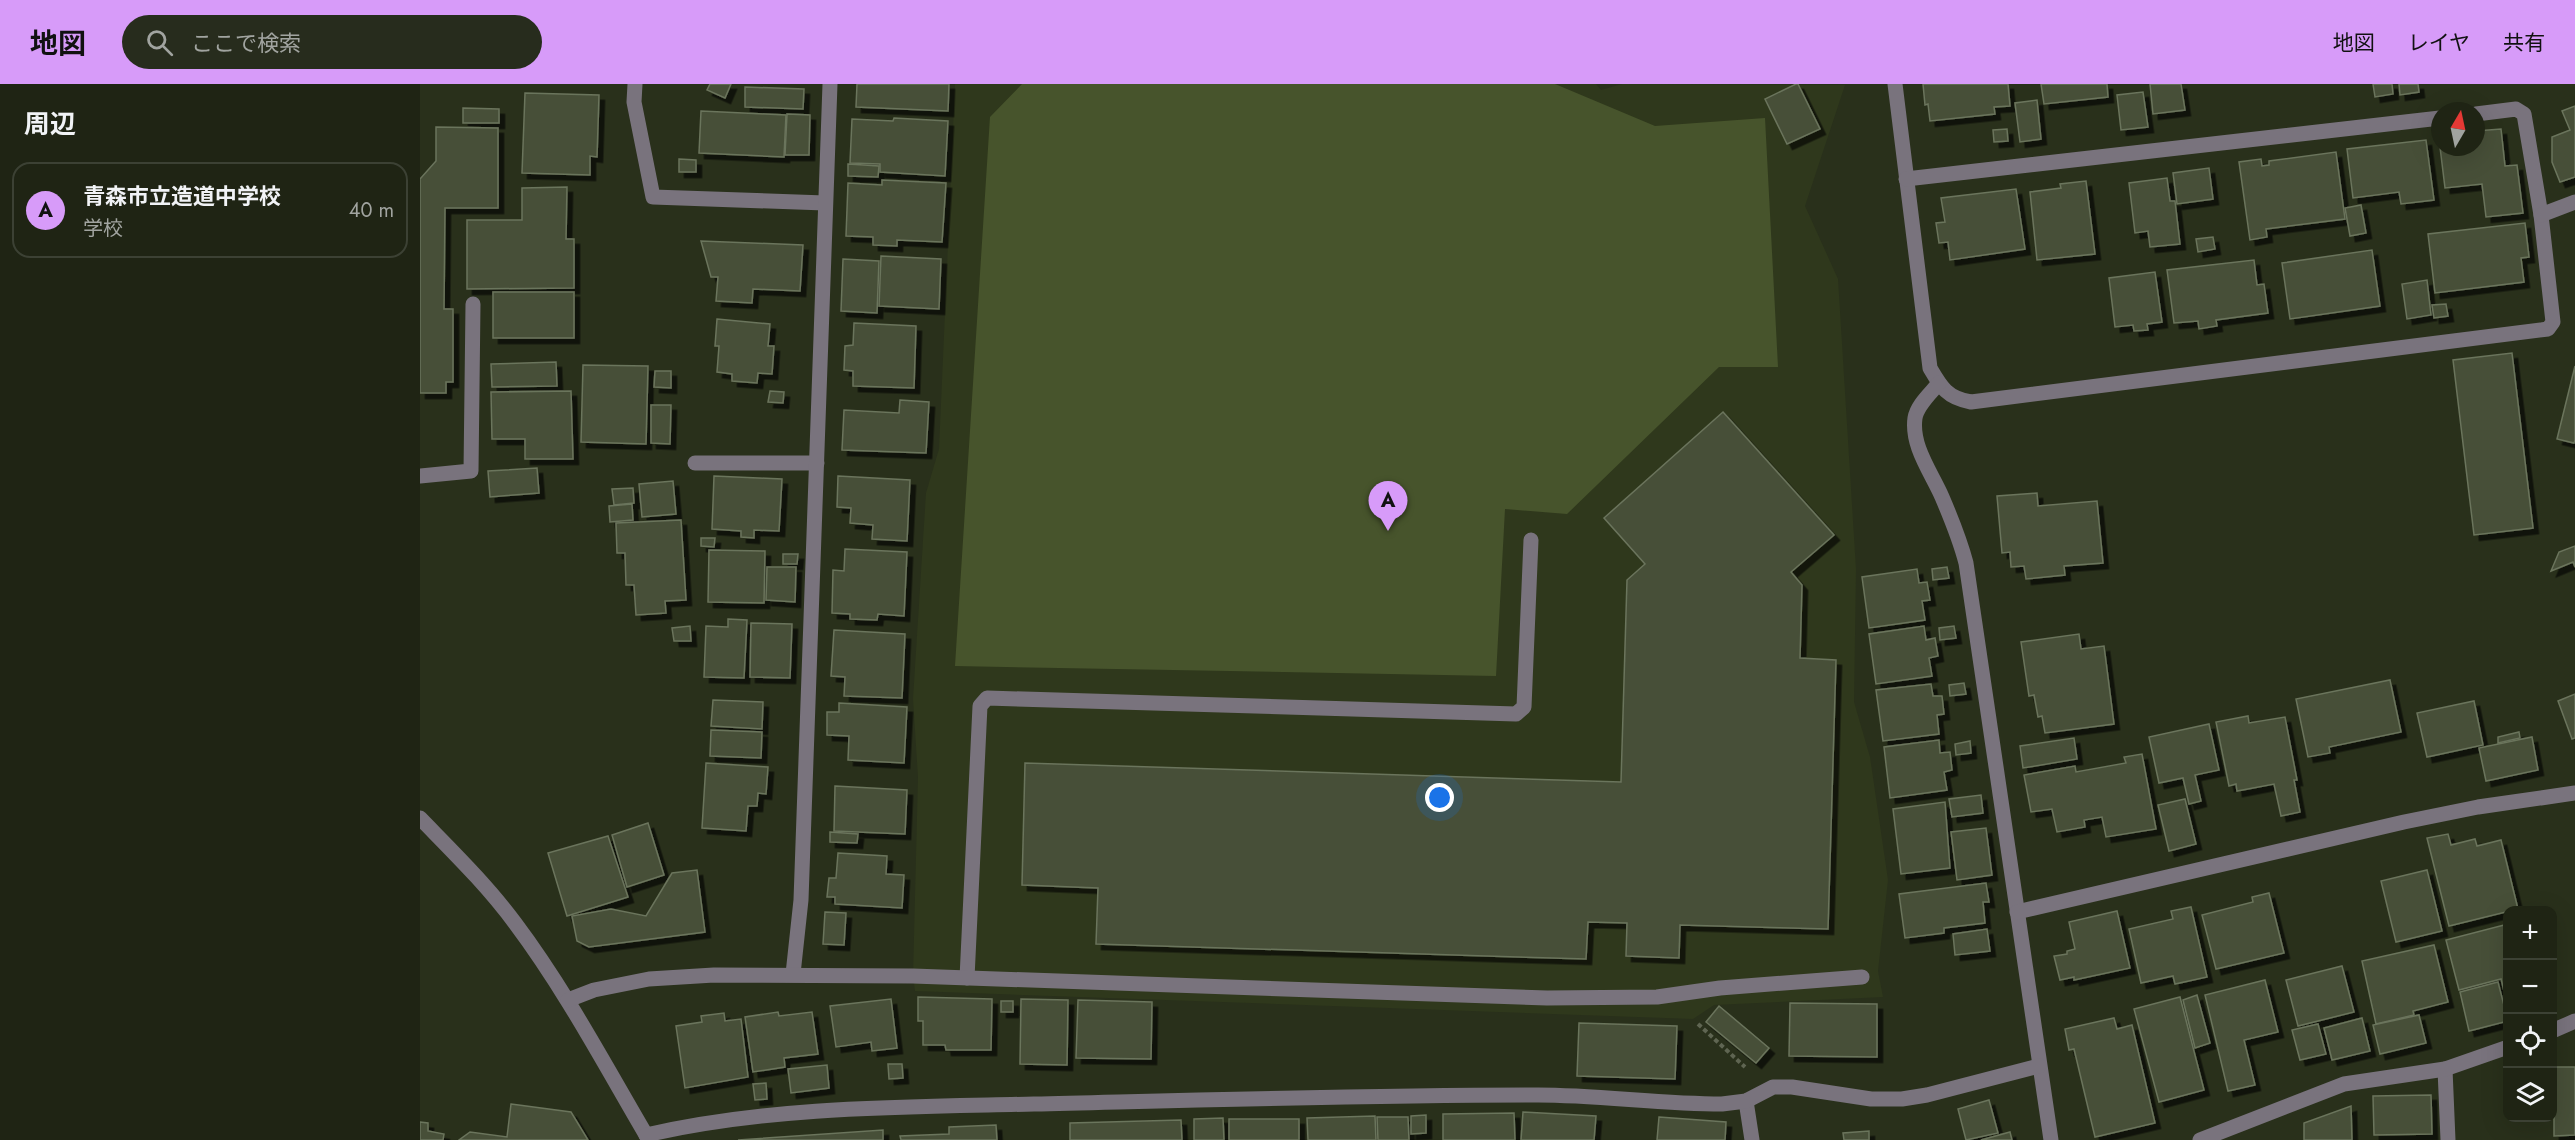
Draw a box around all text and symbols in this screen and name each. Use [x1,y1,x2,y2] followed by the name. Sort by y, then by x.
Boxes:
[122,15,542,69] search box
[30,23,86,64] text: 地図
[143,26,176,59] icon: search
[191,27,301,59] text: ここで検索
[2333,28,2375,58] text: 地図
[2408,28,2470,58] text: レイヤ
[2503,28,2545,58] text: 共有
[2431,102,2485,156] north arrow
[24,105,76,143] text: 周辺
[83,180,281,212] text: 青森市立造道中学校
[38,196,53,225] text: A
[349,196,394,225] text: 40 m
[83,214,123,243] text: 学校
[1368,482,1408,531] pin: A
[1425,783,1454,812] your location
[2503,906,2557,1122] map controls
[2503,906,2557,960] button: +
[2503,960,2557,1014] button: −
[2503,1014,2557,1068] button: locate
[2503,1068,2557,1122] button: layers

